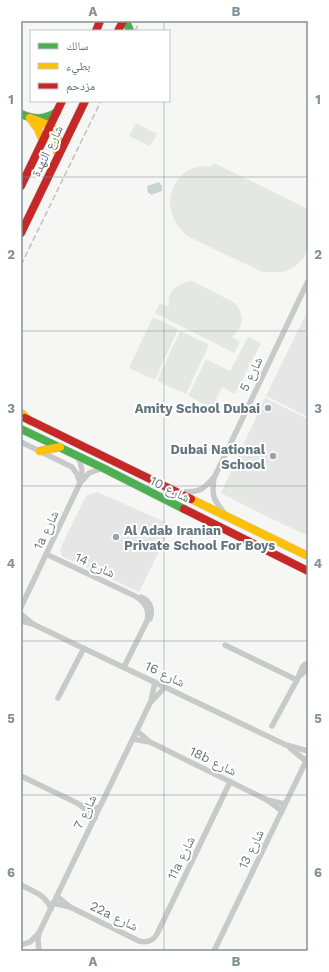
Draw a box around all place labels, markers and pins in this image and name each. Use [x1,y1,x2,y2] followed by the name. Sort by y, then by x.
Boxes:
[135,401,260,416] place label: Amity School Dubai
[263,403,273,413] marker: Amity School Dubai
[171,442,266,472] place label: Dubai National School
[268,451,278,461] marker: Dubai National School
[124,523,275,553] place label: Al Adab Iranian Private School For Boys
[111,532,121,542] marker: Al Adab Iranian Private School For Boys

